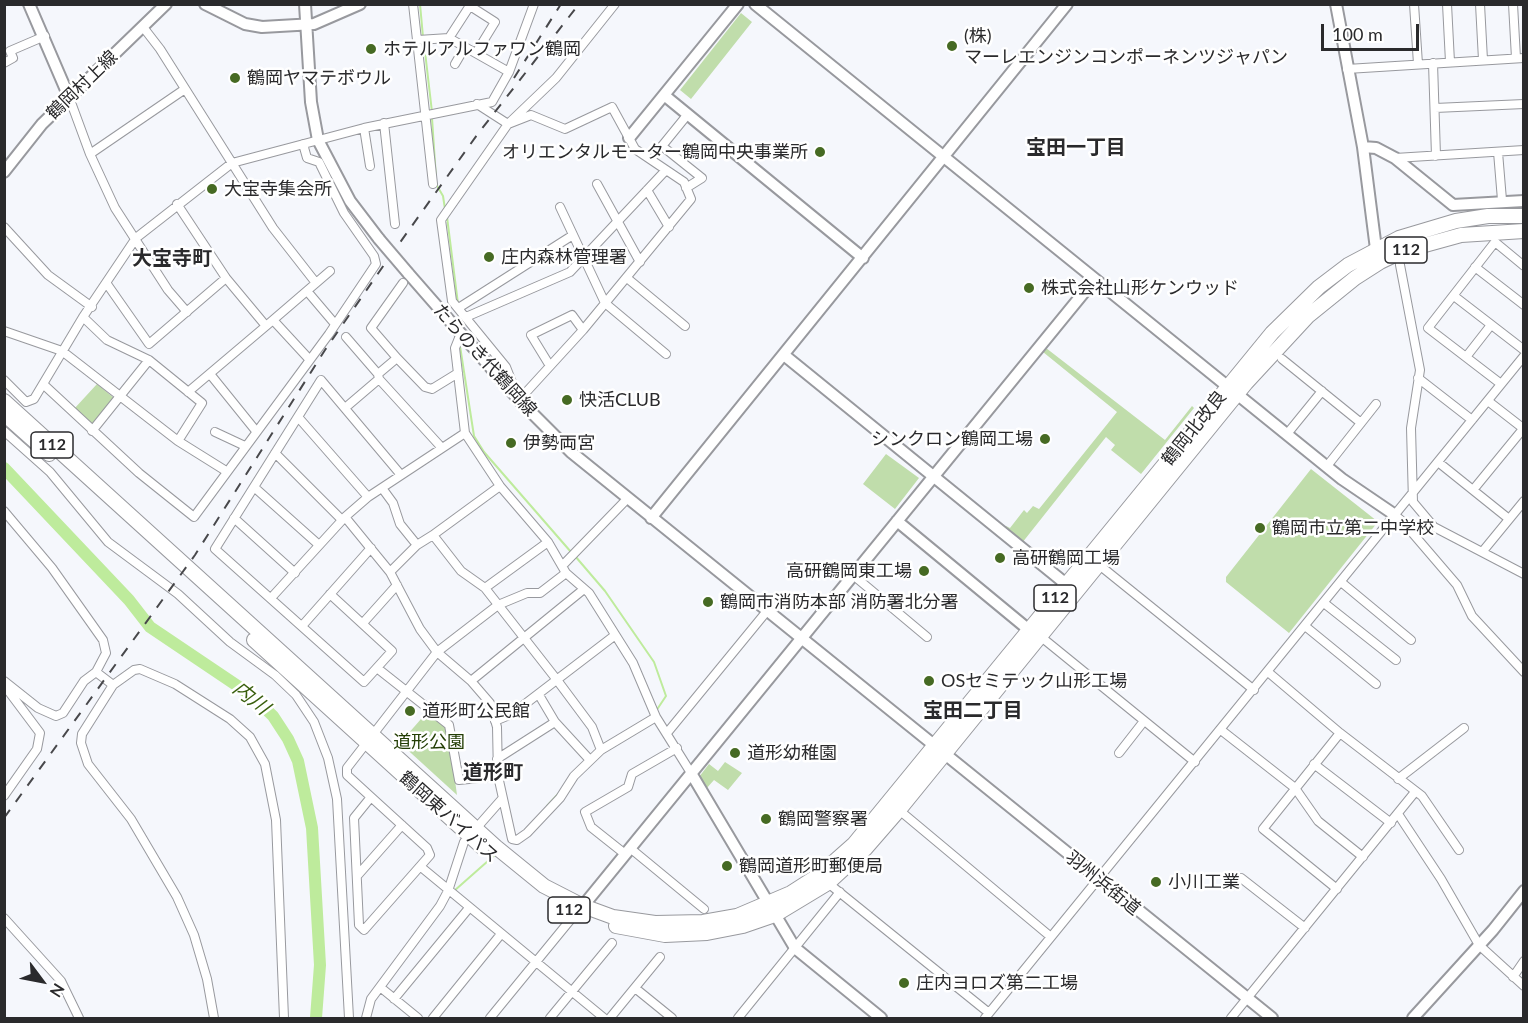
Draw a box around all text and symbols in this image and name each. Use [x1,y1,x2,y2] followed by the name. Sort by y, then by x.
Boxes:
[1324,12,1422,50] scale bar
[1332,23,1383,45] text: 100 m
[964,25,1288,68] place label: (株) マーレエンジンコンポーネンツジャパン
[383,38,581,60] place label: ホテルアルファワン鶴岡
[945,39,959,53] marker: (株) マーレエンジンコンポーネンツジャパン
[364,42,378,56] marker: ホテルアルファワン鶴岡
[42,46,122,124] street label: 鶴岡村上線
[247,67,391,89] place label: 鶴岡ヤマテボウル
[228,71,242,85] marker: 鶴岡ヤマテボウル
[1026,136,1126,160] district label: 宝田一丁目
[502,141,808,163] place label: オリエンタルモーター鶴岡中央事業所
[813,145,827,159] marker: オリエンタルモーター鶴岡中央事業所
[224,178,332,200] place label: 大宝寺集会所
[205,182,219,196] marker: 大宝寺集会所
[1385,237,1427,263] road number: 112
[501,246,627,268] place label: 庄内森林管理署
[132,247,212,271] district label: 大宝寺町
[482,250,496,264] marker: 庄内森林管理署
[1041,277,1239,299] place label: 株式会社山形ケンウッド
[1022,281,1036,295] marker: 株式会社山形ケンウッド
[429,299,541,421] street label: たらのき代鶴岡線
[1157,386,1231,470] street label: 鶴岡北改良
[579,389,661,411] place label: 快活CLUB
[560,393,574,407] marker: 快活CLUB
[871,428,1033,450] place label: シンクロン鶴岡工場
[31,432,73,458] road number: 112
[523,432,595,454] place label: 伊勢両宮
[1038,432,1052,446] marker: シンクロン鶴岡工場
[504,436,518,450] marker: 伊勢両宮
[1272,517,1434,539] place label: 鶴岡市立第二中学校
[1253,521,1267,535] marker: 鶴岡市立第二中学校
[1012,547,1120,569] place label: 高研鶴岡工場
[993,551,1007,565] marker: 高研鶴岡工場
[786,560,912,582] place label: 高研鶴岡東工場
[917,564,931,578] marker: 高研鶴岡東工場
[1034,585,1076,611] road number: 112
[720,591,959,613] place label: 鶴岡市消防本部 消防署北分署
[701,595,715,609] marker: 鶴岡市消防本部 消防署北分署
[941,670,1127,692] place label: OSセミテック山形工場
[922,674,936,688] marker: OSセミテック山形工場
[228,676,274,720] water label: 内川
[923,699,1023,723] district label: 宝田二丁目
[422,700,530,722] place label: 道形町公民館
[403,704,417,718] marker: 道形町公民館
[393,731,465,753] park label: 道形公園
[747,742,837,764] place label: 道形幼稚園
[728,746,742,760] marker: 道形幼稚園
[463,761,523,785] district label: 道形町
[395,767,503,867] street label: 鶴岡東バイパス
[778,808,868,830] place label: 鶴岡警察署
[759,812,773,826] marker: 鶴岡警察署
[1061,846,1145,920] street label: 羽州浜街道
[739,855,883,877] place label: 鶴岡道形町郵便局
[720,859,734,873] marker: 鶴岡道形町郵便局
[1168,871,1240,893] place label: 小川工業
[1149,875,1163,889] marker: 小川工業
[548,897,590,923] road number: 112
[12,951,72,1011] north arrow
[916,972,1078,994] place label: 庄内ヨロズ第二工場
[897,976,911,990] marker: 庄内ヨロズ第二工場
[46,981,69,1001] text: N

